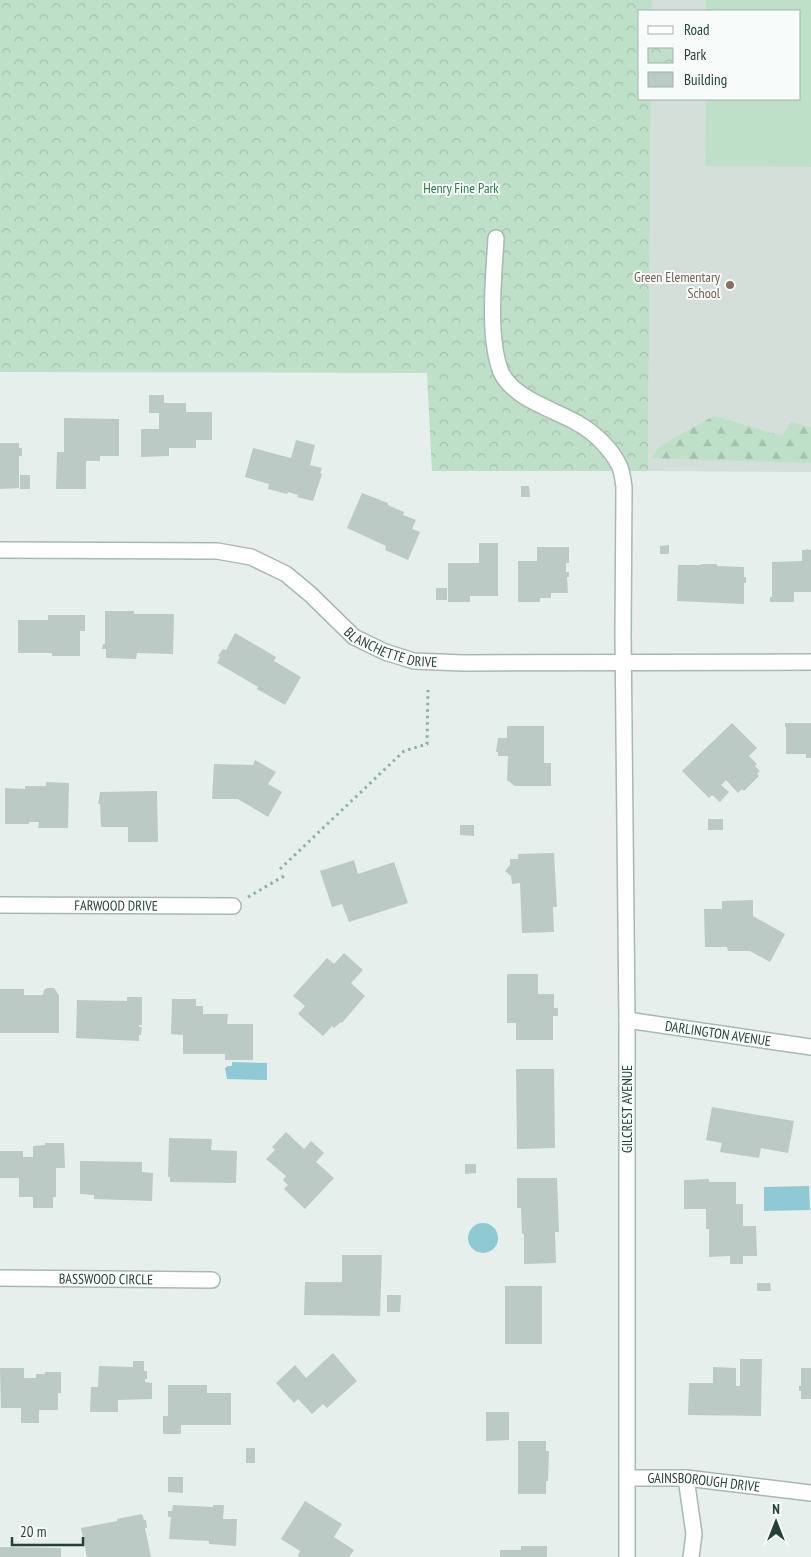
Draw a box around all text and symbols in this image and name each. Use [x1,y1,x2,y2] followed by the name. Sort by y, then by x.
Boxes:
[638,10,801,100] legend
[684,20,710,39] text: Road
[684,45,706,64] text: Park
[684,70,727,89] text: Building
[423,179,499,197] park label: Henry Fine Park
[634,268,721,302] place label: Green Elementary School
[724,279,736,291] marker: Green Elementary School
[340,623,437,671] street label: BLANCHETTE DRIVE
[74,896,158,915] street label: FARWOOD DRIVE
[664,1017,772,1050] street label: DARLINGTON AVENUE
[618,1065,636,1153] street label: GILCREST AVENUE
[59,1270,153,1288] street label: BASSWOOD CIRCLE
[647,1469,761,1496] street label: GAINSBOROUGH DRIVE
[751,1497,801,1547] north arrow
[772,1500,780,1518] text: N
[12,1514,84,1546] scale bar
[20,1522,46,1541] text: 20 m

